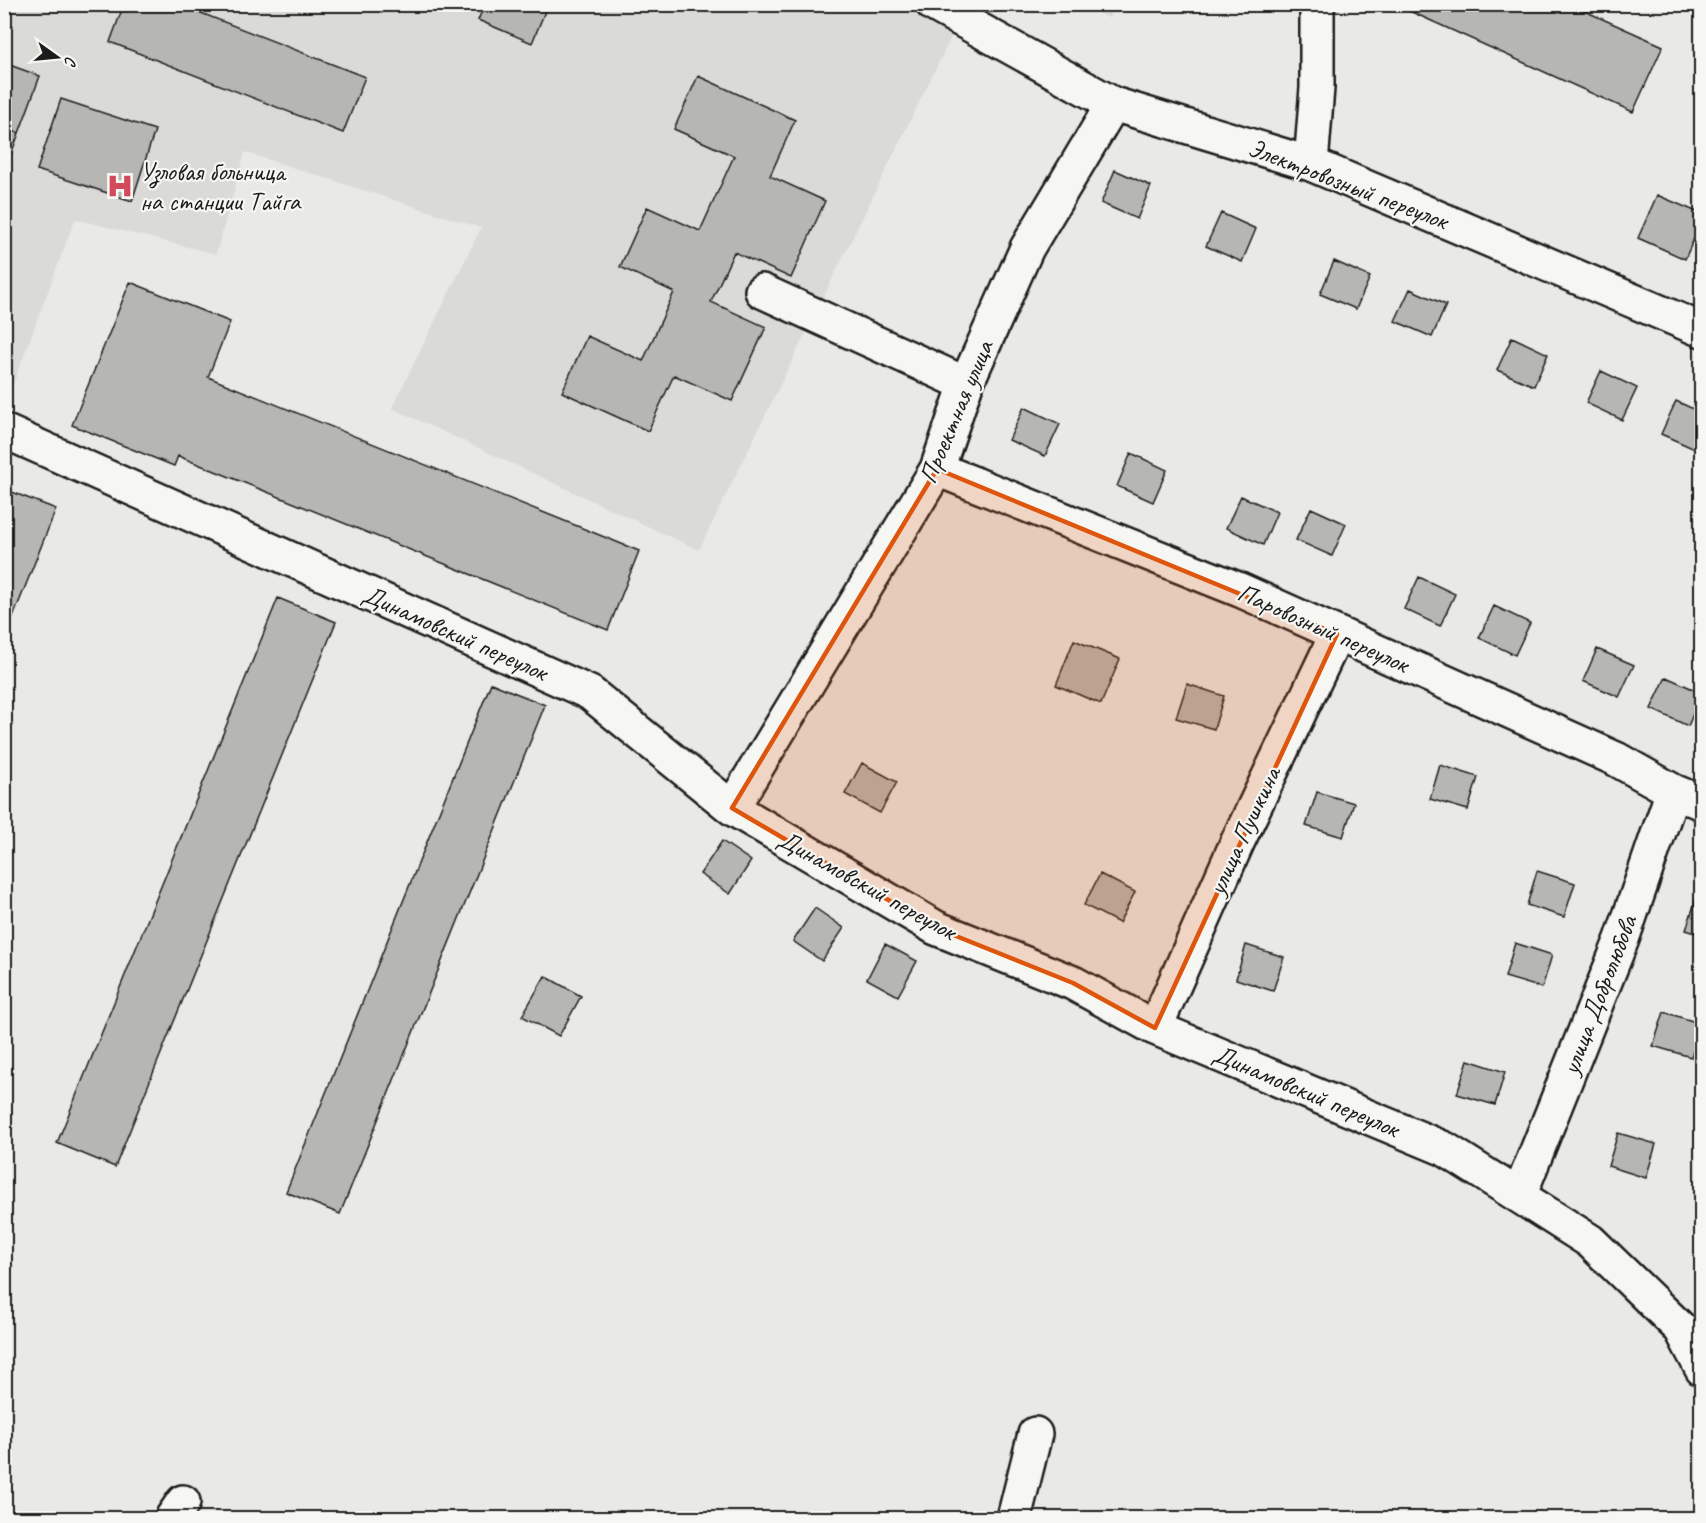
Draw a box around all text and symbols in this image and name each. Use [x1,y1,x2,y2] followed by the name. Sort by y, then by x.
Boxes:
[27,27,87,87] north arrow
[59,54,81,69] text: С
[1244,131,1455,238] street label: Электровозный переулок
[140,155,302,218] place label: Узловая больница на станции Тайга
[105,171,135,201] hospital icon: Узловая больница на станции Тайга
[911,334,1002,488] street label: Проектная улица
[1232,576,1416,681] street label: Паровозный переулок
[357,577,555,689] street label: Динамовский переулок
[1199,760,1289,902] street label: улица Пушкина
[772,822,964,949] street label: Динамовский переулок
[1553,909,1645,1081] street label: улица Добролюбова
[1208,1037,1406,1146] street label: Динамовский переулок

